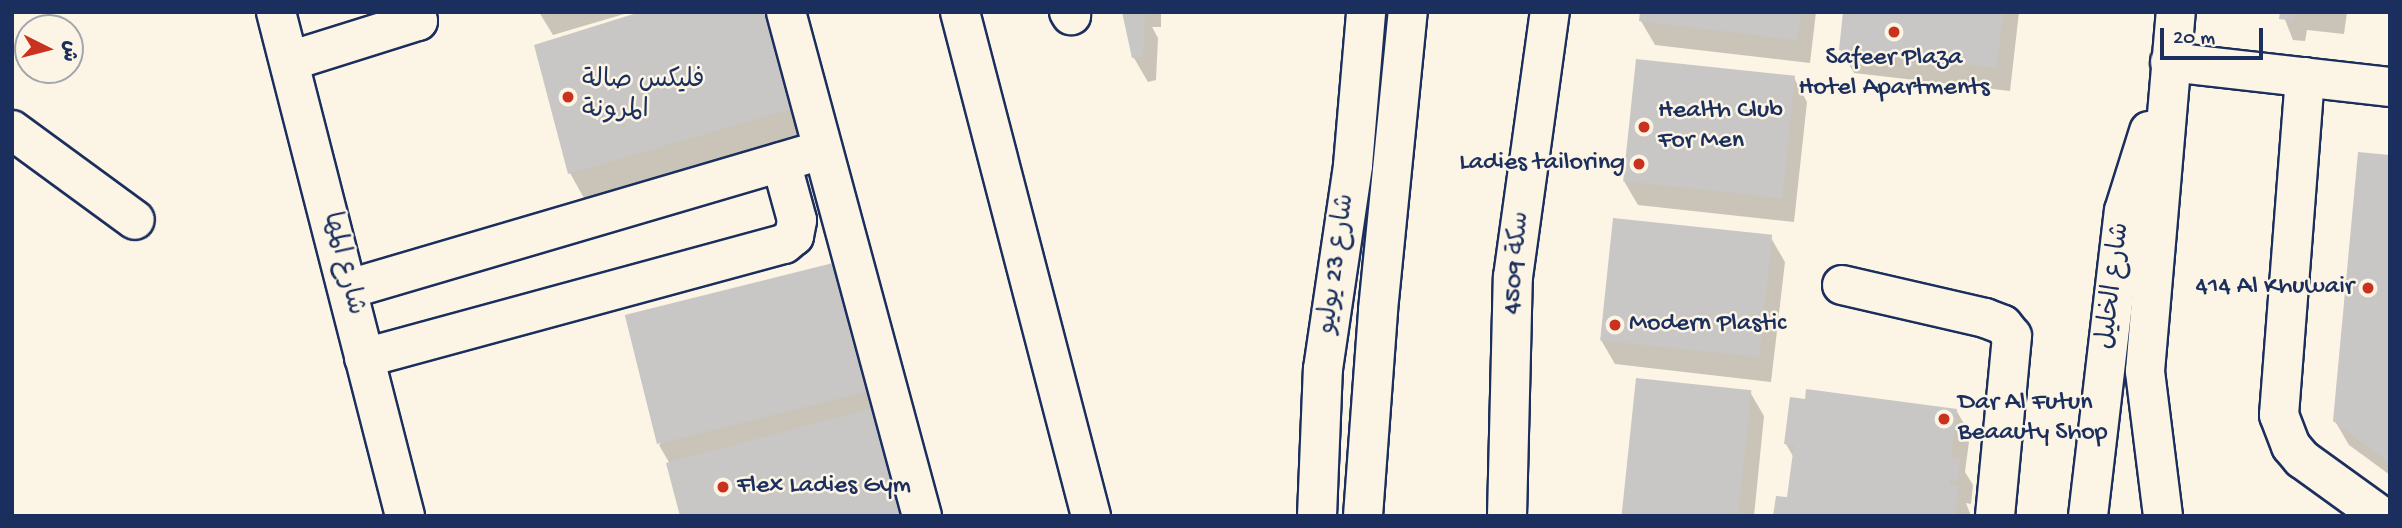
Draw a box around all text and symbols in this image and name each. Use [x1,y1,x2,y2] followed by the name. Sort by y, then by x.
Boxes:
[14,14,84,84] north arrow
[2164,14,2267,58] scale bar
[1886,24,1902,40] marker: Safeer Plaza Hotel Apartments
[2173,27,2215,52] text: 20 m
[56,39,81,63] text: ش
[1798,43,1990,104] place label: Safeer Plaza Hotel Apartments
[582,66,705,128] place label: فليكس صالة المرونة
[560,89,576,105] marker: فليكس صالة المرونة
[1658,96,1783,158] place label: Health Club For Men
[1636,119,1652,135] marker: Health Club For Men
[1459,148,1625,180] place label: Ladies tailoring
[1631,156,1647,172] marker: Ladies tailoring
[1313,192,1363,336] street label: شارع 23 يوليو
[314,209,370,319] street label: شارع المها
[1498,210,1538,316] street label: سكة 4509
[2092,221,2138,351] street label: شارع الخليل
[2196,272,2354,304] place label: 414 Al Khuwair
[2360,280,2376,296] marker: 414 Al Khuwair
[1629,309,1786,341] place label: Modern Plastic
[1607,317,1623,333] marker: Modern Plastic
[1958,388,2108,450] place label: Dar Al Futun Beaauty Shop
[1936,411,1952,427] marker: Dar Al Futun Beaauty Shop
[737,471,911,503] place label: Flex Ladies Gym
[715,479,731,495] marker: Flex Ladies Gym

